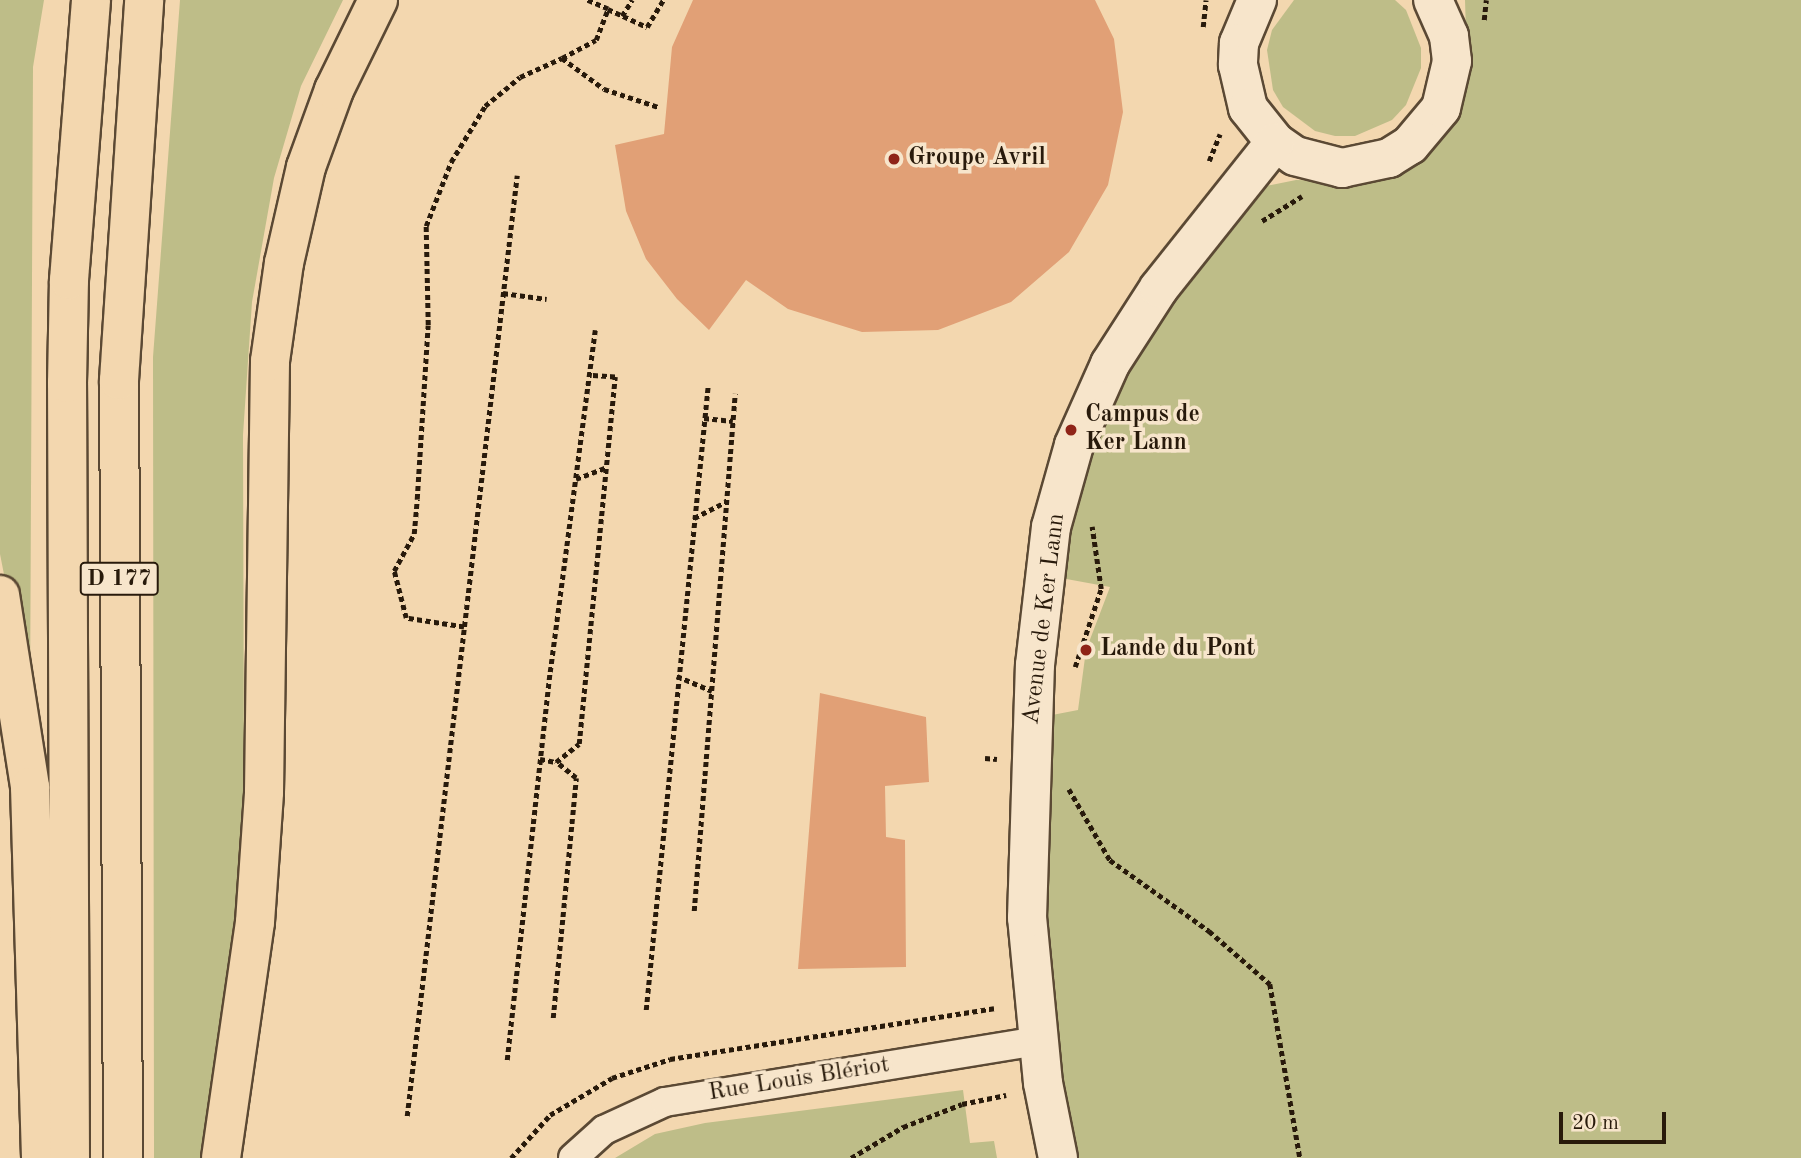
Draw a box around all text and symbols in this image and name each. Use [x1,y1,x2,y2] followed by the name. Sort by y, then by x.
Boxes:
[908,145,1046,173] place label: Groupe Avril
[886,151,902,167] marker: Groupe Avril
[1085,402,1200,458] place label: Campus de Ker Lann
[1063,422,1079,438] marker: Campus de Ker Lann
[1018,512,1072,726] street label: Avenue de Ker Lann
[79,559,159,598] road number: D 177
[1100,636,1255,664] place label: Lande du Pont
[1078,642,1094,658] marker: Lande du Pont
[706,1051,892,1109] street label: Rue Louis Blériot
[1563,1098,1670,1142] scale bar
[1572,1113,1619,1134] text: 20 m

